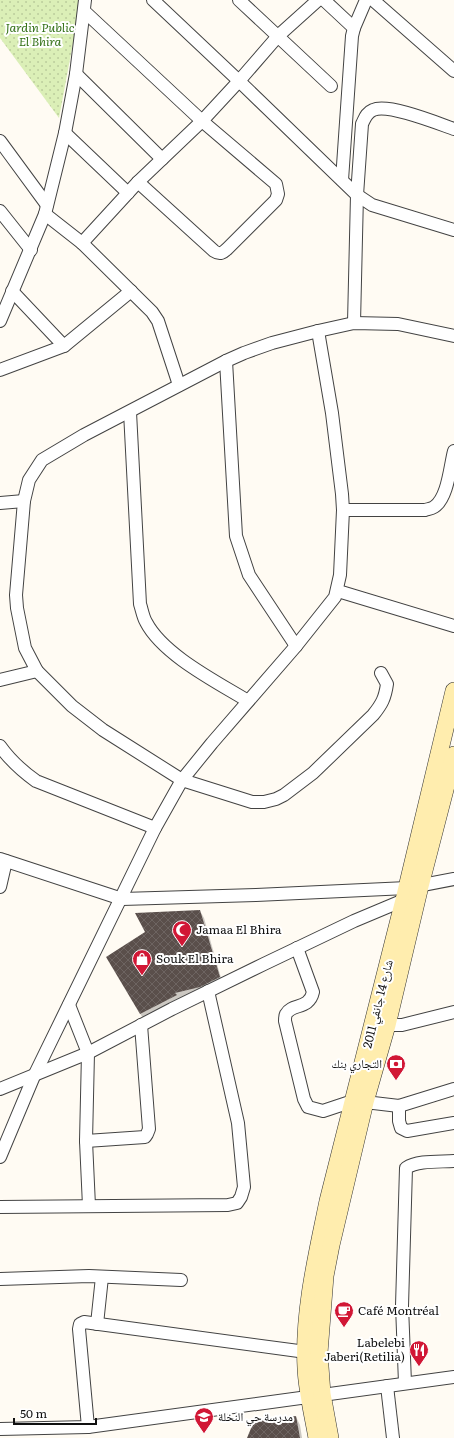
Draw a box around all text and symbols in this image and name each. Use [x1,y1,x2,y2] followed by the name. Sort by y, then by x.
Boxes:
[5,18,75,50] park label: Jardin Public El Bhira
[171,919,193,947] mosque icon: Jamaa El Bhira
[196,920,282,938] place label: Jamaa El Bhira
[131,948,153,976] shop icon: Souk El Bhira
[156,949,234,967] place label: Souk El Bhira
[357,957,399,1050] street label: شارع 14 جانفي 2011
[385,1053,407,1081] bank icon: التجاري بنك
[331,1054,382,1074] place label: التجاري بنك
[333,1300,355,1328] cafe icon: Café Montréal
[358,1301,439,1319] place label: Café Montréal
[324,1333,405,1365] place label: Labelebi Jaberi(Retilia)
[408,1339,430,1367] restaurant icon: Labelebi Jaberi(Retilia)
[14,1400,96,1426] scale bar
[20,1404,47,1422] text: 50 m
[193,1406,215,1434] school or university icon: مدرسة حي النخلة
[218,1407,293,1427] place label: مدرسة حي النخلة

